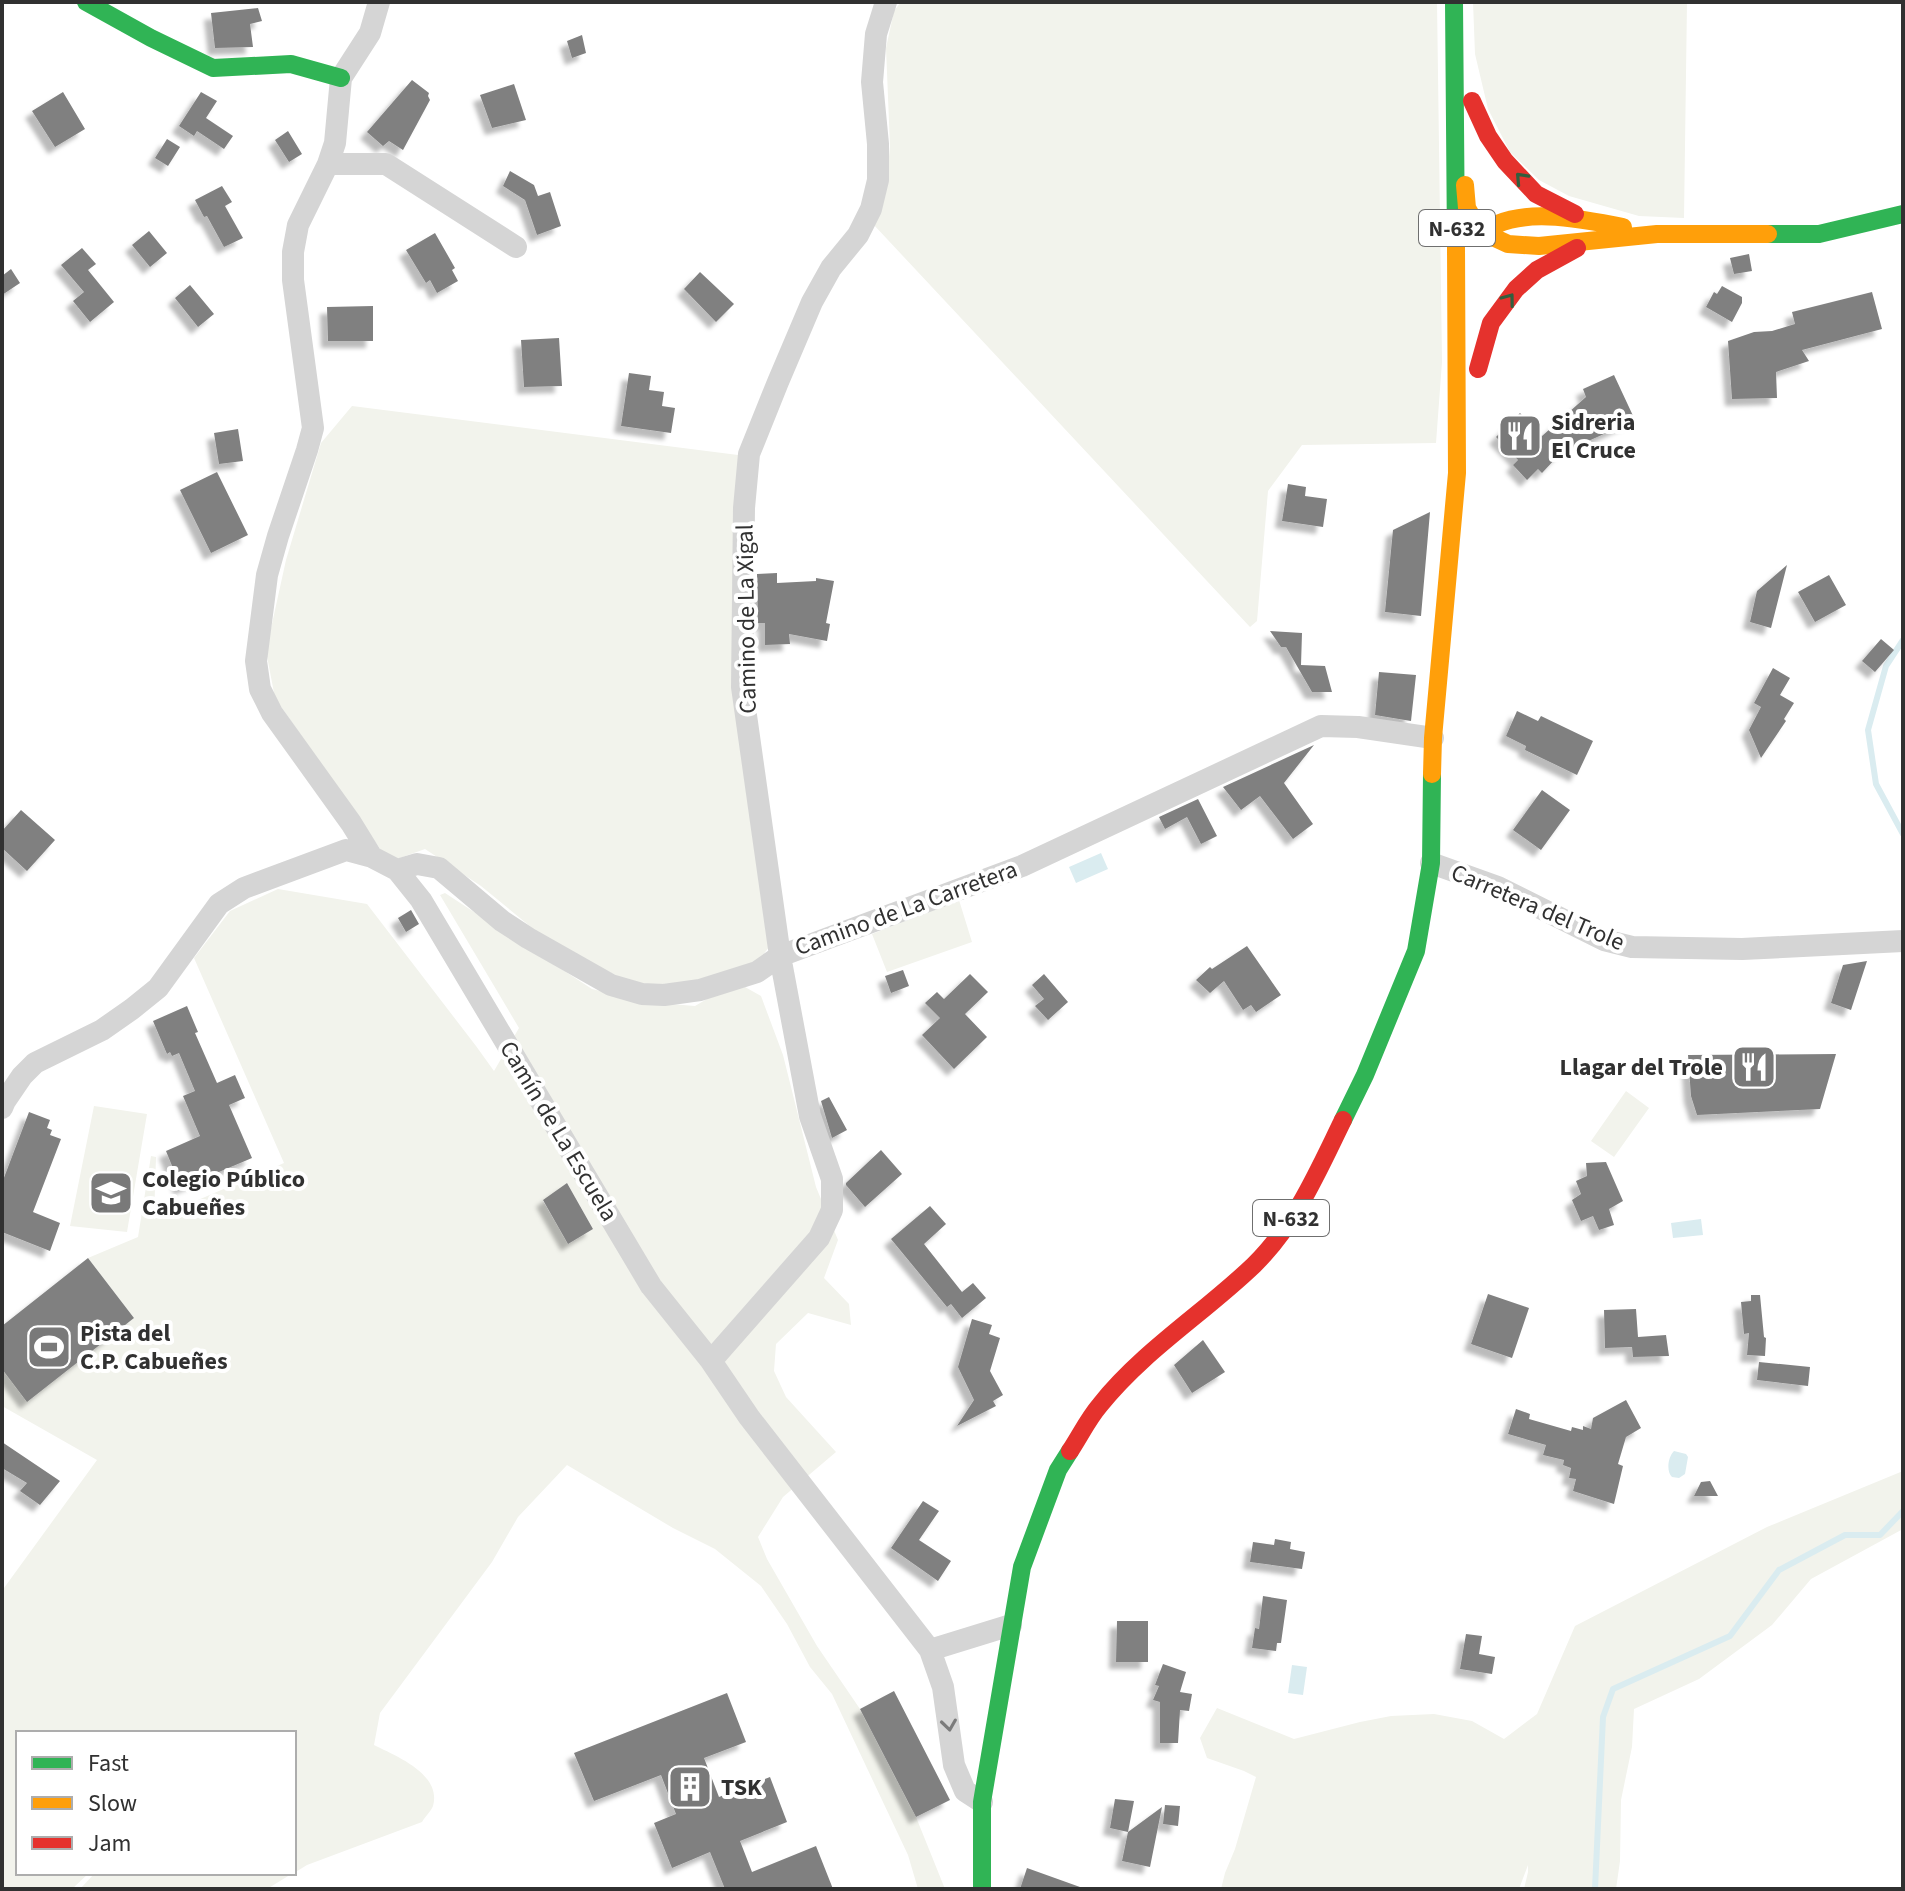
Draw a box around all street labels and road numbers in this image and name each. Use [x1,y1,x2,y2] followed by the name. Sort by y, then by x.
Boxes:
[1419,210,1495,246] road number: N-632
[727,524,766,714] street label: Camino de La Xigal
[790,852,1022,965] street label: Camino de La Carretera
[1446,855,1630,960] street label: Carretera del Trole
[491,1034,626,1228] street label: Camín de La Escuela
[1253,1200,1329,1236] road number: N-632

